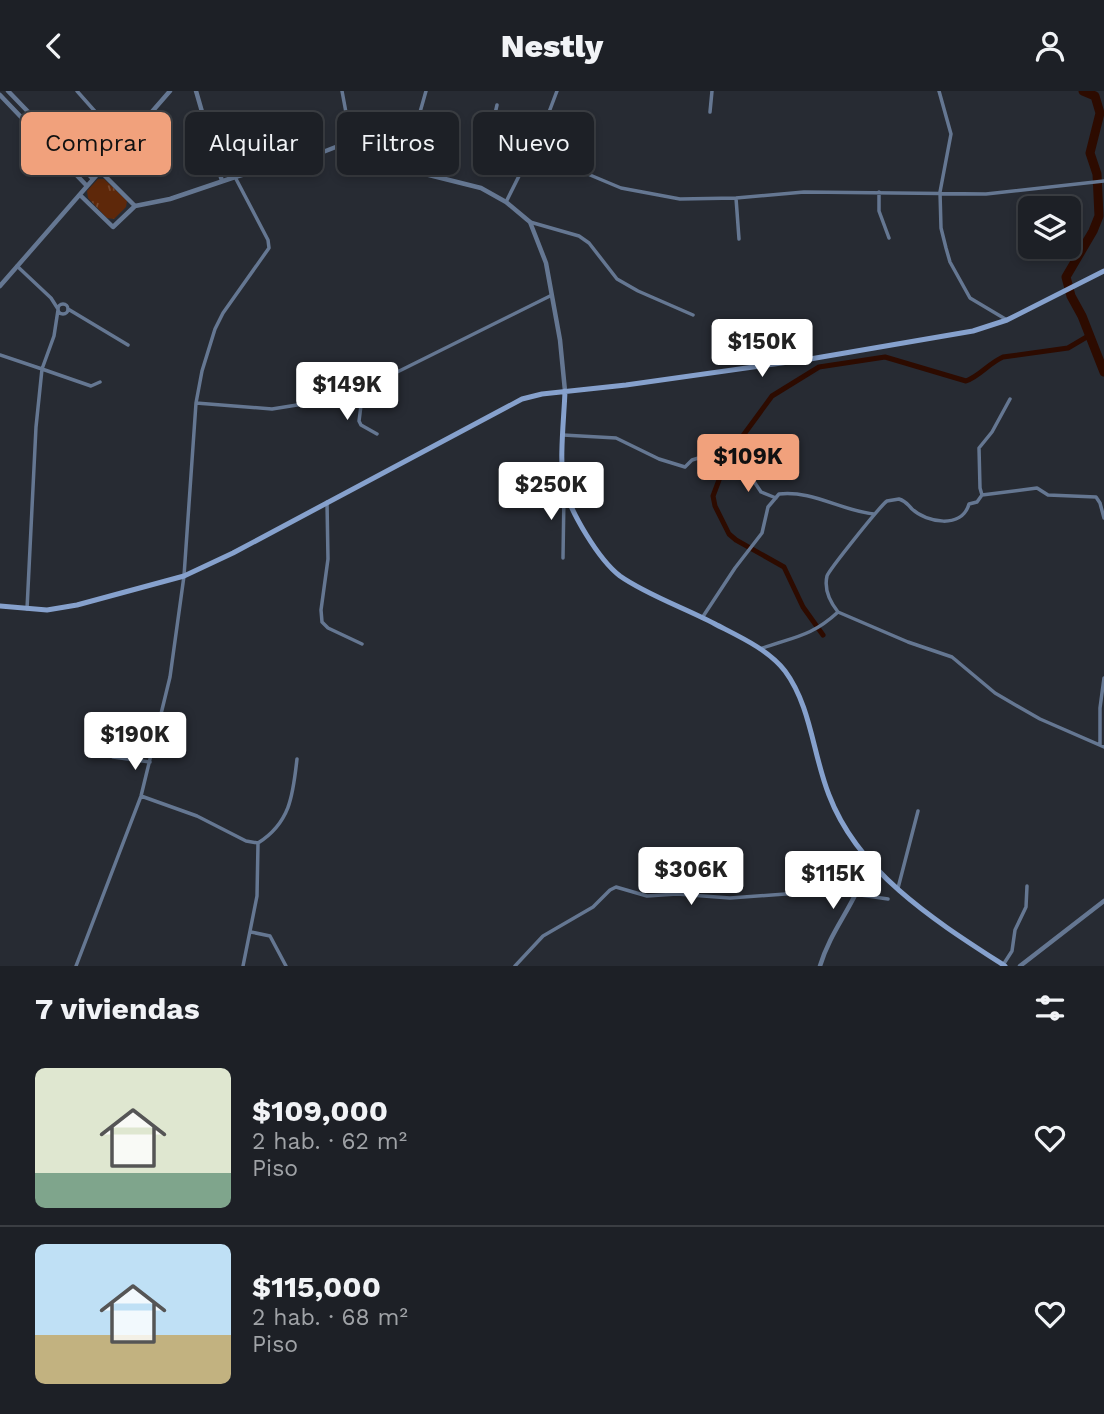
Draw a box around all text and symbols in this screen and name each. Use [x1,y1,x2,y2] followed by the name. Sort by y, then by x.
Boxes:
[35,27,73,65] icon: back
[501,27,603,65] text: Nestly
[1031,27,1069,65] icon: person
[21,112,171,175] chip: Comprar
[185,112,323,175] chip: Alquilar
[337,112,459,175] chip: Filtros
[473,112,594,175] chip: Nuevo
[1018,196,1081,259] map controls
[1018,196,1081,259] button: layers
[713,320,811,379] pin: $150K
[728,328,796,355] text: $150K
[298,363,396,422] pin: $149K
[312,371,382,398] text: $149K
[699,435,797,494] pin: $109K
[713,443,783,470] text: $109K
[502,463,600,522] pin: $250K
[515,471,587,498] text: $250K
[86,713,184,772] pin: $190K
[100,721,170,748] text: $190K
[642,847,740,907] pin: $306K
[784,851,882,911] pin: $115K
[654,856,728,883] text: $306K
[801,860,865,887] text: $115K
[1031,989,1069,1027] icon: filters
[35,991,200,1026] text: 7 viviendas
[252,1093,388,1128] text: $109,000
[91,1096,175,1180] icon: home
[1031,1119,1069,1157] icon: heart
[252,1128,407,1155] text: 2 hab. · 62 m²
[252,1155,298,1182] text: Piso
[252,1269,381,1304] text: $115,000
[91,1272,175,1356] icon: home
[1031,1295,1069,1333] icon: heart
[252,1304,408,1331] text: 2 hab. · 68 m²
[252,1331,298,1358] text: Piso

